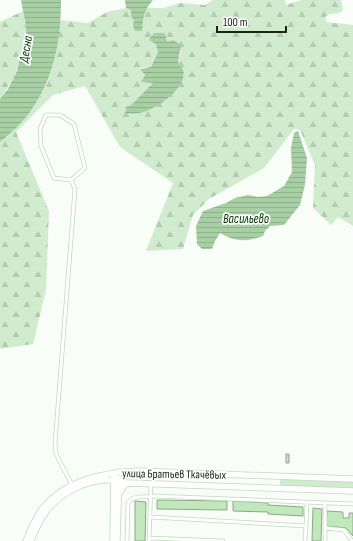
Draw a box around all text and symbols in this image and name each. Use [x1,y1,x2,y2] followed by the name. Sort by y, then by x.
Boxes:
[217,8,286,34] scale bar
[223,15,248,30] text: 100 m
[16,34,36,65] water label: Десна
[223,211,270,227] water label: Васильево
[122,466,227,483] street label: улица Братьев Ткачёвых

